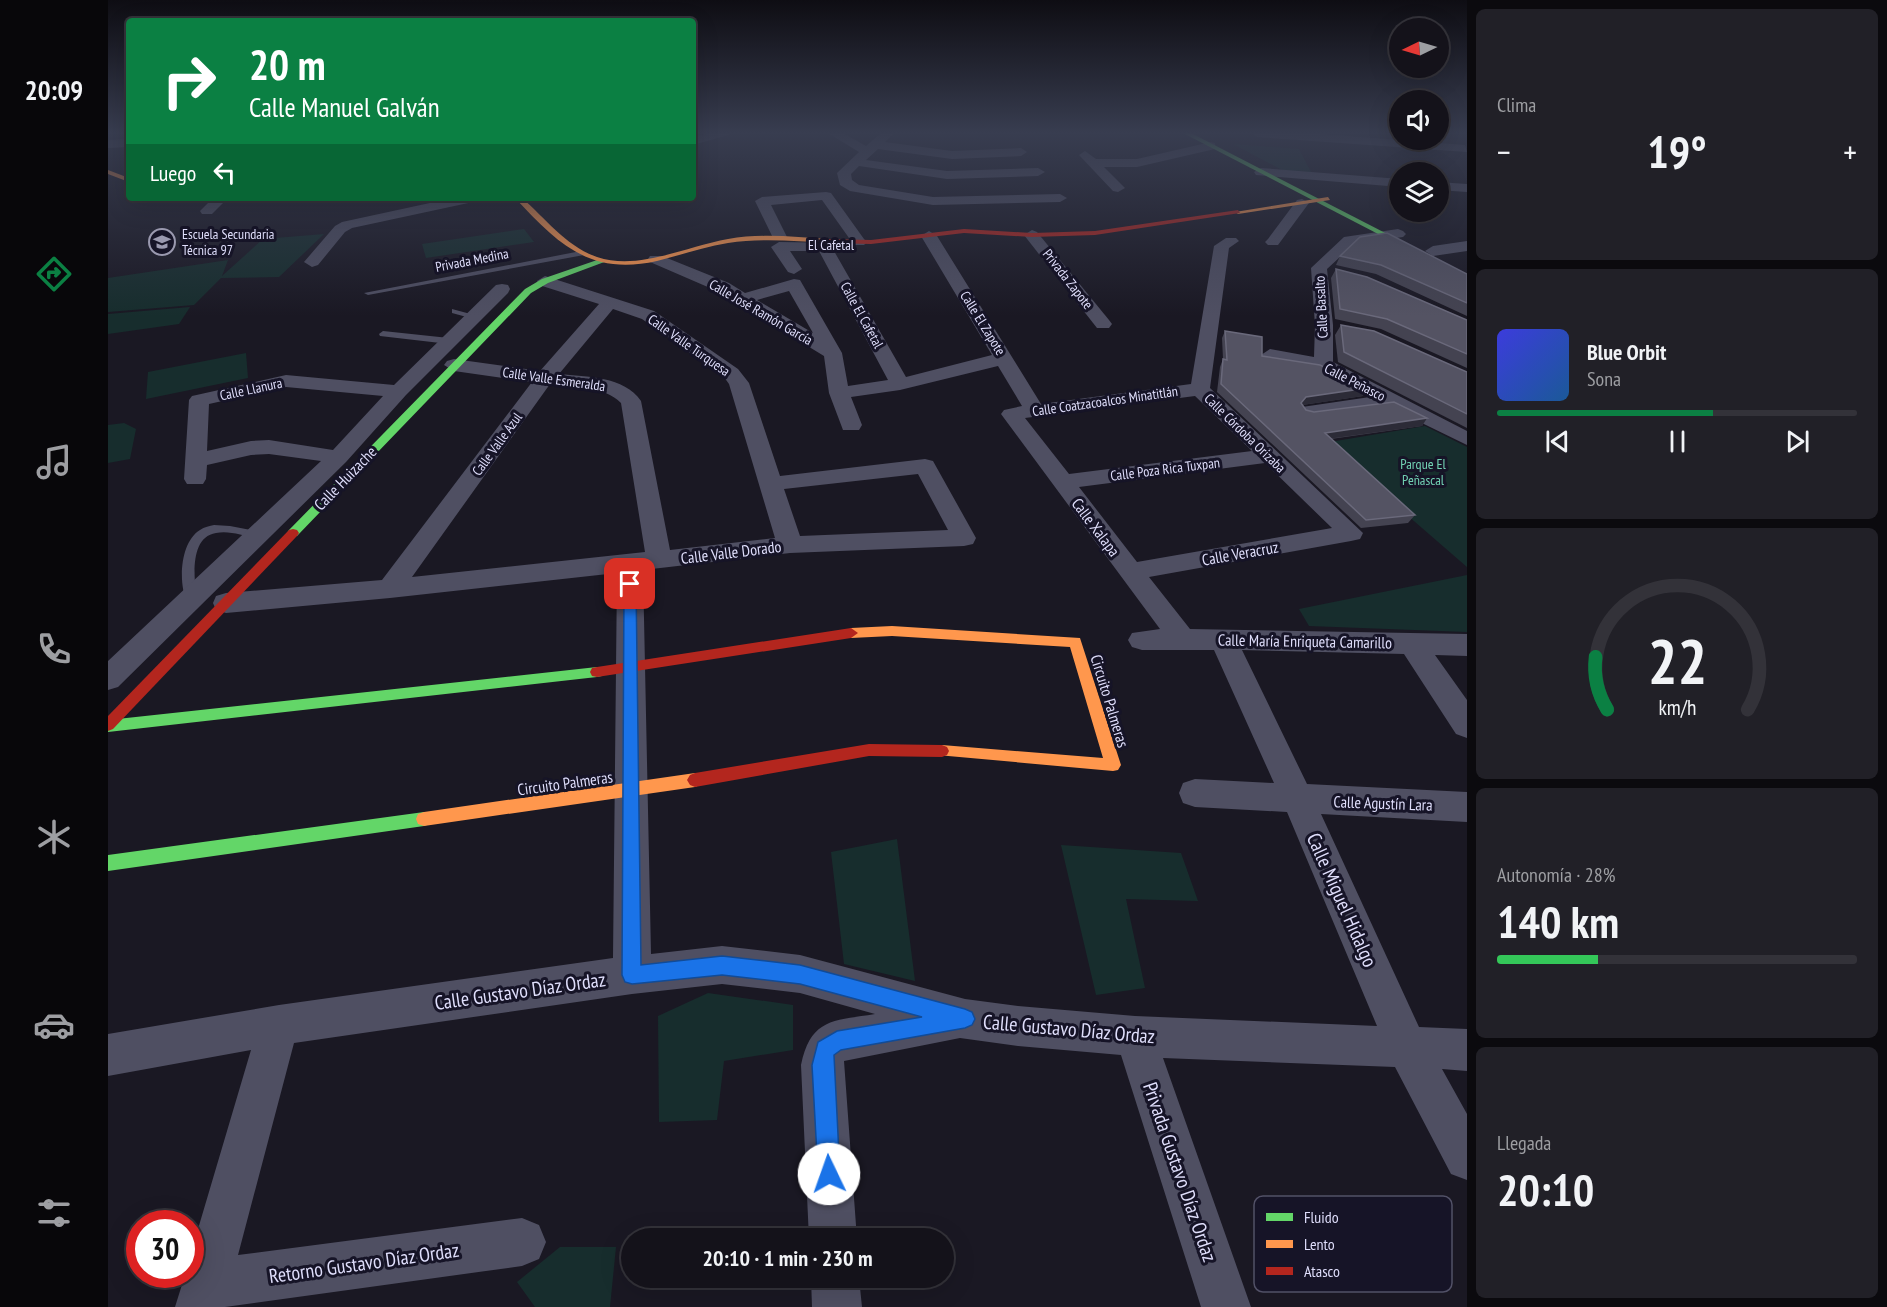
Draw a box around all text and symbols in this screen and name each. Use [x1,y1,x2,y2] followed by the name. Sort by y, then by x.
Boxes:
[1389,18,1449,78] north arrow
[1389,18,1449,222] map controls
[249,37,326,92] text: 20 m
[150,42,228,120] icon: right
[25,73,83,107] text: 20:09
[249,90,440,124] text: Calle Manuel Galván
[1389,90,1449,150] button: sound
[1497,92,1536,118] text: Clima
[1647,122,1707,180] text: 19°
[1497,130,1511,173] text: −
[1843,130,1857,173] text: +
[208,156,241,189] icon: left
[150,159,196,187] text: Luego
[1389,162,1449,222] button: layers
[182,225,274,259] place label: Escuela Secundaria Técnica 97
[147,227,177,257] school or university icon: Escuela Secundaria Técnica 97
[808,236,855,254] street label: El Cafetal
[434,244,510,276] street label: Privada Medina
[1039,245,1097,313] street label: Privada Zapote
[33,253,75,295] icon: directions
[706,275,816,349] street label: Calle José Ramón García
[1310,275,1332,339] street label: Calle Basalto
[836,279,888,352] street label: Calle El Cafetal
[956,288,1010,359] street label: Calle El Zapote
[644,310,734,380] street label: Calle Valle Turquesa
[1587,338,1666,366] text: Blue Orbit
[1321,359,1389,405] street label: Calle Peñasco
[501,363,607,395] street label: Calle Valle Esmeralda
[1587,366,1621,392] text: Sona
[218,374,284,404] street label: Calle Llanura
[1031,382,1179,420] street label: Calle Coatzacoalcos Minatitlán
[1200,389,1290,477] street label: Calle Córdoba Orizaba
[468,408,526,479] street label: Calle Valle Azul
[1541,425,1574,458] icon: previous
[1661,425,1694,458] icon: pause
[1781,425,1814,458] icon: next
[33,441,75,483] icon: music
[310,442,380,514] street label: Calle Huizache
[1109,453,1221,485] street label: Calle Poza Rica Tuxpan
[1400,455,1446,489] park label: Parque El Peñascal
[1068,494,1124,560] street label: Calle Xalapa
[680,536,782,568] street label: Calle Valle Dorado
[1200,536,1280,570] street label: Calle Veracruz
[604,558,655,609] pin
[613,567,646,600] icon: arrive
[1647,621,1707,702] text: 22
[33,628,75,670] icon: phone
[1218,629,1392,653] street label: Calle María Enriqueta Camarillo
[1086,652,1134,750] street label: Circuito Palmeras
[1658,694,1696,722] text: km/h
[516,766,614,800] street label: Circuito Palmeras
[1333,791,1433,815] street label: Calle Agustín Lara
[33,816,75,858] icon: climate
[1301,829,1383,971] street label: Calle Miguel Hidalgo
[1497,862,1615,888] text: Autonomía · 28%
[1497,892,1619,950] text: 140 km
[433,966,607,1016] street label: Calle Gustavo Díaz Ordaz
[33,1004,75,1046] icon: car
[982,1009,1156,1049] street label: Calle Gustavo Díaz Ordaz
[1137,1079,1223,1265] street label: Privada Gustavo Díaz Ordaz
[1497,1130,1551,1156] text: Llegada
[797,1142,861,1206] position arrow
[1497,1160,1594,1218] text: 20:10
[33,1192,75,1234] icon: filters
[1254,1196,1452,1292] legend
[1304,1207,1339,1227] text: Fluido
[126,1210,204,1288] speed limit sign: 30
[1304,1234,1335,1254] text: Lento
[267,1237,461,1289] street label: Retorno Gustavo Díaz Ordaz
[702,1244,873,1272] text: 20:10 · 1 min · 230 m
[1304,1261,1340,1281] text: Atasco

